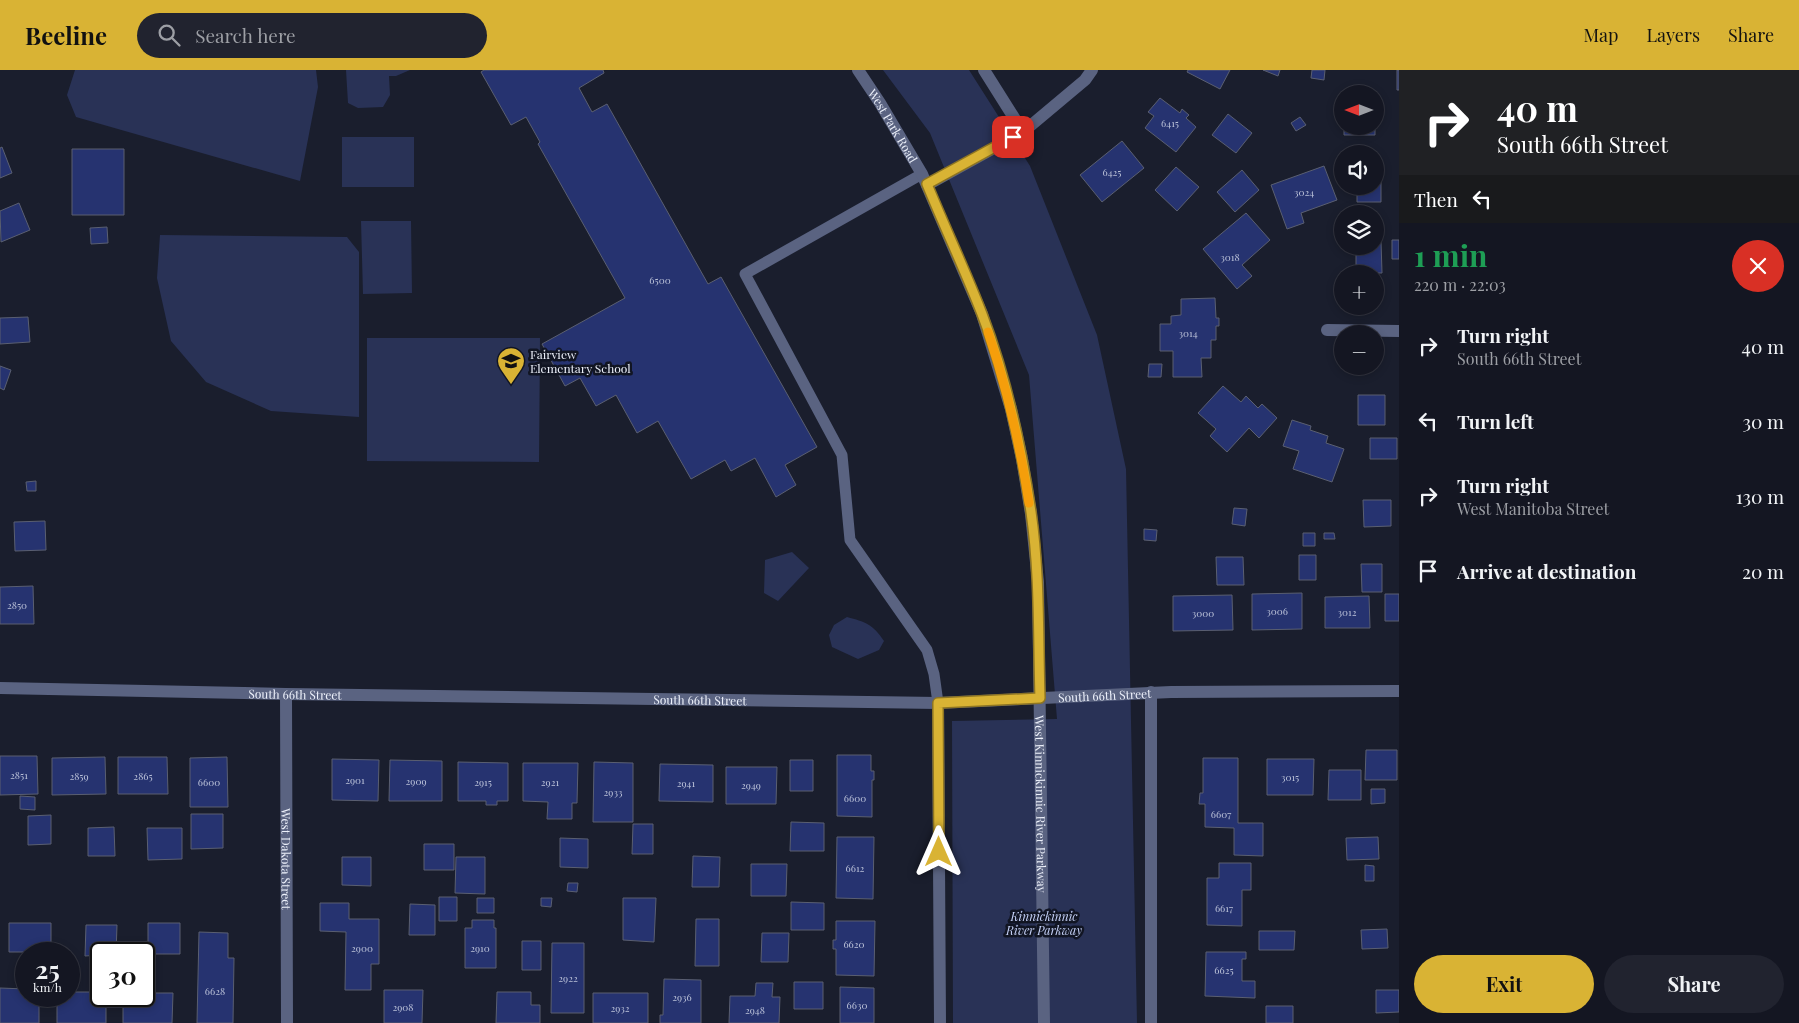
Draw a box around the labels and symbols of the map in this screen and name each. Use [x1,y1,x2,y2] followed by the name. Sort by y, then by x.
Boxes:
[864,85,922,166] street label: West Park Road
[1334,85,1384,135] north arrow
[992,116,1034,158] pin
[1161,116,1179,130] house number: 6415
[1102,165,1122,179] house number: 6425
[1294,185,1314,199] house number: 3024
[1220,250,1240,264] house number: 3018
[649,273,671,287] house number: 6500
[1178,326,1198,340] house number: 3014
[496,346,526,385] school or university icon: Fairview Elementary School
[530,346,631,376] place label: Fairview Elementary School
[7,598,27,612] house number: 2850
[1266,604,1288,618] house number: 3006
[1338,605,1357,619] house number: 3012
[1192,606,1214,620] house number: 3000
[248,685,342,703] street label: South 66th Street
[1058,685,1152,705] street label: South 66th Street
[653,691,747,708] street label: South 66th Street
[1032,714,1050,893] street label: West Kinnickinnic River Parkway
[10,768,28,782] house number: 2851
[69,769,89,783] house number: 2859
[133,769,153,783] house number: 2865
[1281,770,1299,784] house number: 3015
[345,773,365,787] house number: 2901
[406,774,426,788] house number: 2909
[198,775,220,789] house number: 6600
[474,775,492,789] house number: 2915
[541,775,559,789] house number: 2921
[677,776,696,790] house number: 2941
[741,778,761,792] house number: 2949
[604,785,623,799] house number: 2933
[844,791,866,805] house number: 6600
[278,807,295,910] street label: West Dakota Street
[1211,807,1231,821] house number: 6607
[912,825,964,877] position arrow
[846,861,865,875] house number: 6612
[1215,901,1233,915] house number: 6617
[1005,908,1082,938] park label: Kinnickinnic River Parkway
[843,937,865,951] house number: 6620
[351,941,373,955] house number: 2900
[470,941,490,955] house number: 2910
[90,942,155,1007] speed limit sign: 30
[1214,963,1234,977] house number: 6625
[558,971,578,985] house number: 2922
[205,984,225,998] house number: 6628
[672,990,692,1004] house number: 2936
[847,998,867,1012] house number: 6630
[392,1000,414,1014] house number: 2908
[610,1001,630,1015] house number: 2932
[745,1003,765,1017] house number: 2948

